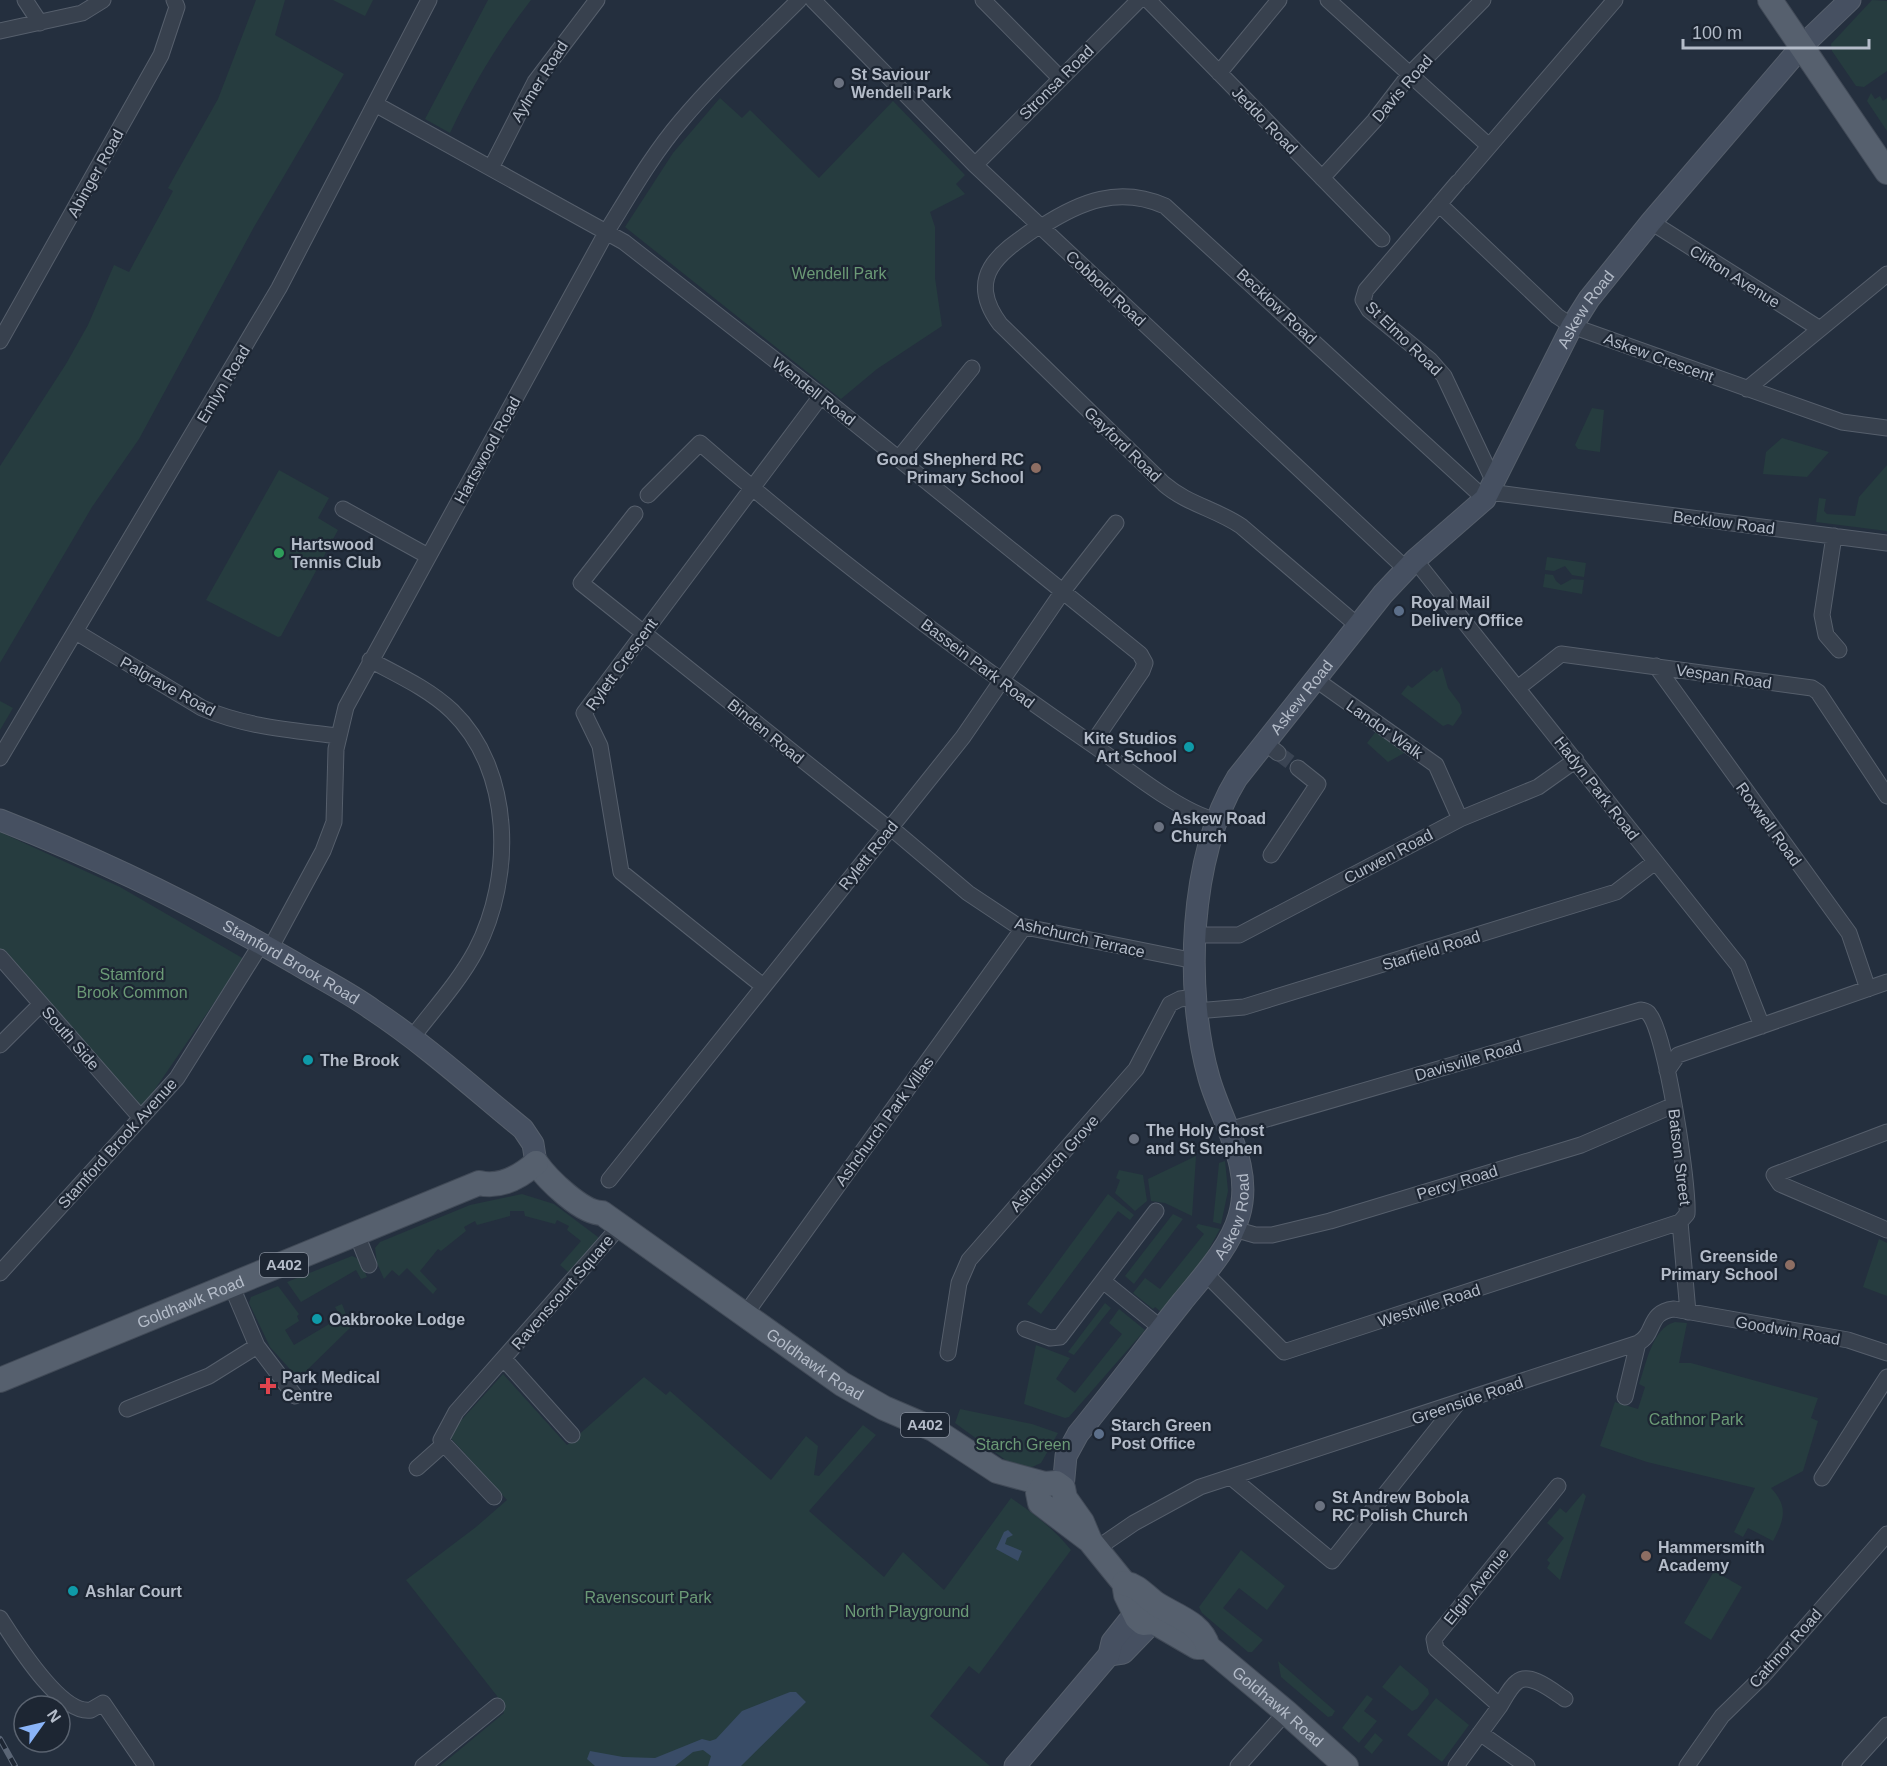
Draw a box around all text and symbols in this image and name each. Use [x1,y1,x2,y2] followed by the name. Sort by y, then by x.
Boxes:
[1683,12,1869,50] scale bar
[1692,23,1742,43] text: 100 m
[508,38,571,125] street label: Aylmer Road
[1016,42,1097,123] street label: Stronsa Road
[1369,52,1436,125] street label: Davis Road
[851,66,951,101] place label: St Saviour Wendell Park
[832,76,846,90] marker: St Saviour Wendell Park
[1229,83,1301,157] street label: Jeddo Road
[64,126,127,220] street label: Abinger Road
[1687,242,1783,311] street label: Clifton Avenue
[1062,247,1149,329] street label: Cobbold Road
[792,265,887,282] park label: Wendell Park
[1233,265,1320,347] street label: Becklow Road
[1554,267,1618,351] street label: Askew Road
[1362,298,1445,379] street label: St Elmo Road
[1602,330,1717,385] street label: Askew Crescent
[194,343,253,426] street label: Emlyn Road
[769,354,858,429] street label: Wendell Road
[451,394,524,506] street label: Hartswood Road
[1081,404,1164,485] street label: Gayford Road
[876,451,1024,486] place label: Good Shepherd RC Primary School
[1029,461,1043,475] marker: Good Shepherd RC Primary School
[1672,508,1776,537] street label: Becklow Road
[291,536,382,571] place label: Hartswood Tennis Club
[272,546,286,560] marker: Hartswood Tennis Club
[1411,594,1523,629] place label: Royal Mail Delivery Office
[1392,604,1406,618] marker: Royal Mail Delivery Office
[582,615,661,714] street label: Rylett Crescent
[918,615,1038,711] street label: Bassein Park Road
[117,653,218,720] street label: Palgrave Road
[1267,657,1336,738] street label: Askew Road
[1675,661,1773,692] street label: Vespan Road
[724,696,807,767] street label: Binden Road
[1343,697,1427,763] street label: Landor Walk
[1084,730,1177,765] place label: Kite Studios Art School
[1551,733,1642,843] street label: Hadyn Park Road
[1182,740,1196,754] marker: Kite Studios Art School
[1733,779,1804,869] street label: Roxwell Road
[1171,810,1266,845] place label: Askew Road Church
[835,817,901,893] street label: Rylett Road
[1152,820,1166,834] marker: Askew Road Church
[1341,826,1435,887] street label: Curwen Road
[1013,914,1147,961] street label: Ashchurch Terrace
[220,917,362,1007] street label: Stamford Brook Road
[1380,928,1482,973] street label: Starfield Road
[76,966,188,1001] park label: Stamford Brook Common
[39,1003,103,1074] street label: South Side
[1413,1037,1523,1084] street label: Davisville Road
[320,1052,399,1069] place label: The Brook
[301,1053,315,1067] marker: The Brook
[832,1053,937,1189] street label: Ashchurch Park Villas
[55,1075,180,1212] street label: Stamford Brook Avenue
[1665,1108,1694,1207] street label: Batson Street
[1007,1112,1102,1215] street label: Ashchurch Grove
[1146,1122,1265,1157] place label: The Holy Ghost and St Stephen
[1127,1132,1141,1146] marker: The Holy Ghost and St Stephen
[1415,1162,1500,1203] street label: Percy Road
[1211,1173,1252,1263] street label: Askew Road
[508,1232,617,1353] street label: Ravenscourt Square
[1661,1248,1778,1283] place label: Greenside Primary School
[260,1253,308,1277] road number: A402
[1783,1258,1797,1272] marker: Greenside Primary School
[135,1273,247,1332] street label: Goldhawk Road
[1376,1281,1482,1330] street label: Westville Road
[329,1311,465,1328] place label: Oakbrooke Lodge
[310,1312,324,1326] marker: Oakbrooke Lodge
[1734,1313,1842,1348] street label: Goodwin Road
[763,1325,866,1404] street label: Goldhawk Road
[282,1369,380,1404] place label: Park Medical Centre
[1409,1373,1525,1427] street label: Greenside Road
[259,1377,277,1395] marker: Park Medical Centre
[1649,1411,1744,1428] park label: Cathnor Park
[901,1413,949,1437] road number: A402
[1111,1417,1211,1452] place label: Starch Green Post Office
[1092,1427,1106,1441] marker: Starch Green Post Office
[975,1436,1071,1453] park label: Starch Green
[1332,1489,1469,1524] place label: St Andrew Bobola RC Polish Church
[1313,1499,1327,1513] marker: St Andrew Bobola RC Polish Church
[1658,1539,1765,1574] place label: Hammersmith Academy
[1440,1545,1512,1628] street label: Elgin Avenue
[1639,1549,1653,1563] marker: Hammersmith Academy
[85,1583,183,1600] place label: Ashlar Court
[66,1584,80,1598] marker: Ashlar Court
[584,1589,713,1606] park label: Ravenscourt Park
[845,1603,969,1620] park label: North Playground
[1746,1606,1825,1691] street label: Cathnor Road
[1229,1663,1326,1750] street label: Goldhawk Road
[12,1694,72,1754] north arrow
[44,1706,64,1725] text: N

